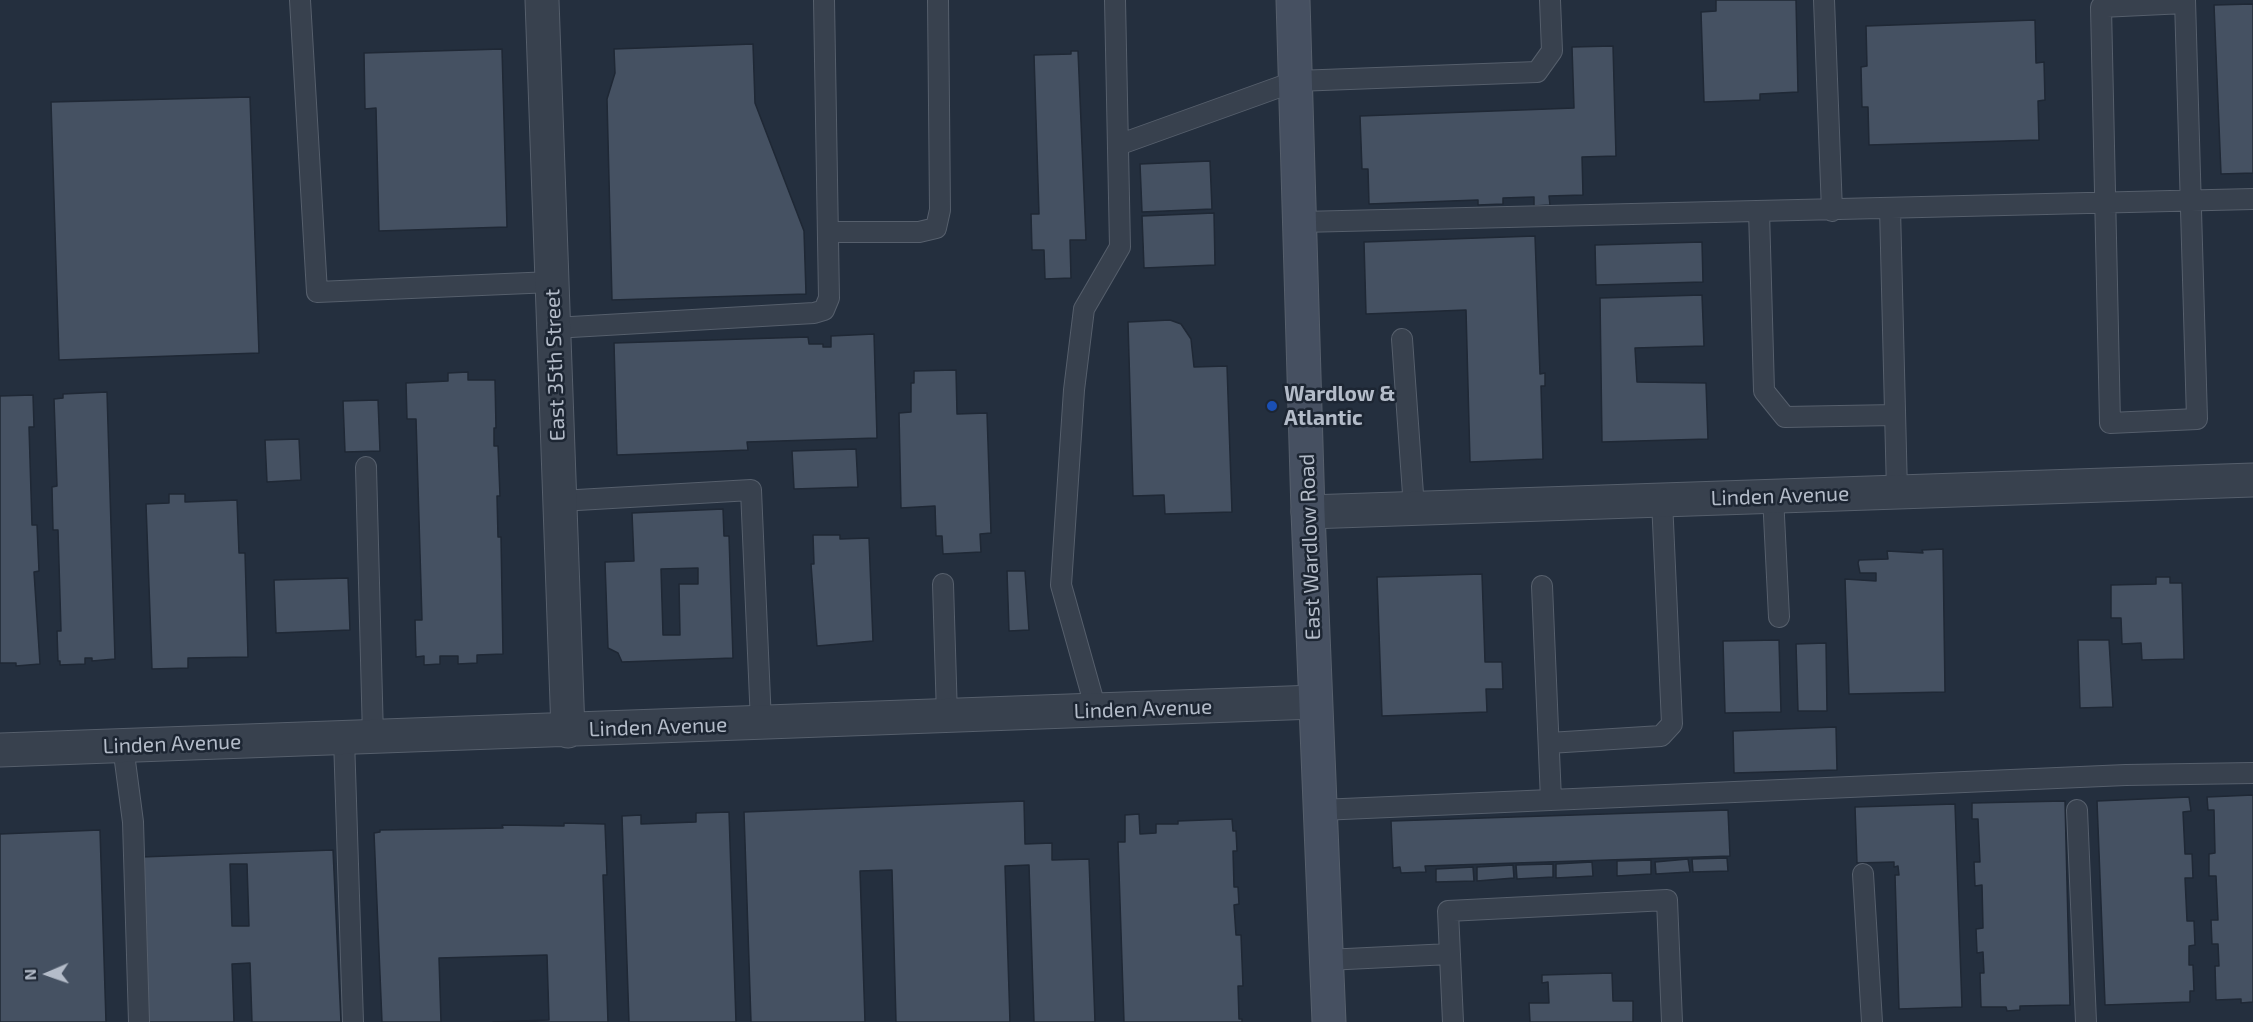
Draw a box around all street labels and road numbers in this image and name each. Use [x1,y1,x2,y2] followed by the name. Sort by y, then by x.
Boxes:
[540,288,570,442] street label: East 35th Street
[1294,453,1326,641] street label: East Wardlow Road
[1710,481,1850,511] street label: Linden Avenue
[1073,694,1213,724] street label: Linden Avenue
[588,712,728,742] street label: Linden Avenue
[102,729,242,759] street label: Linden Avenue

